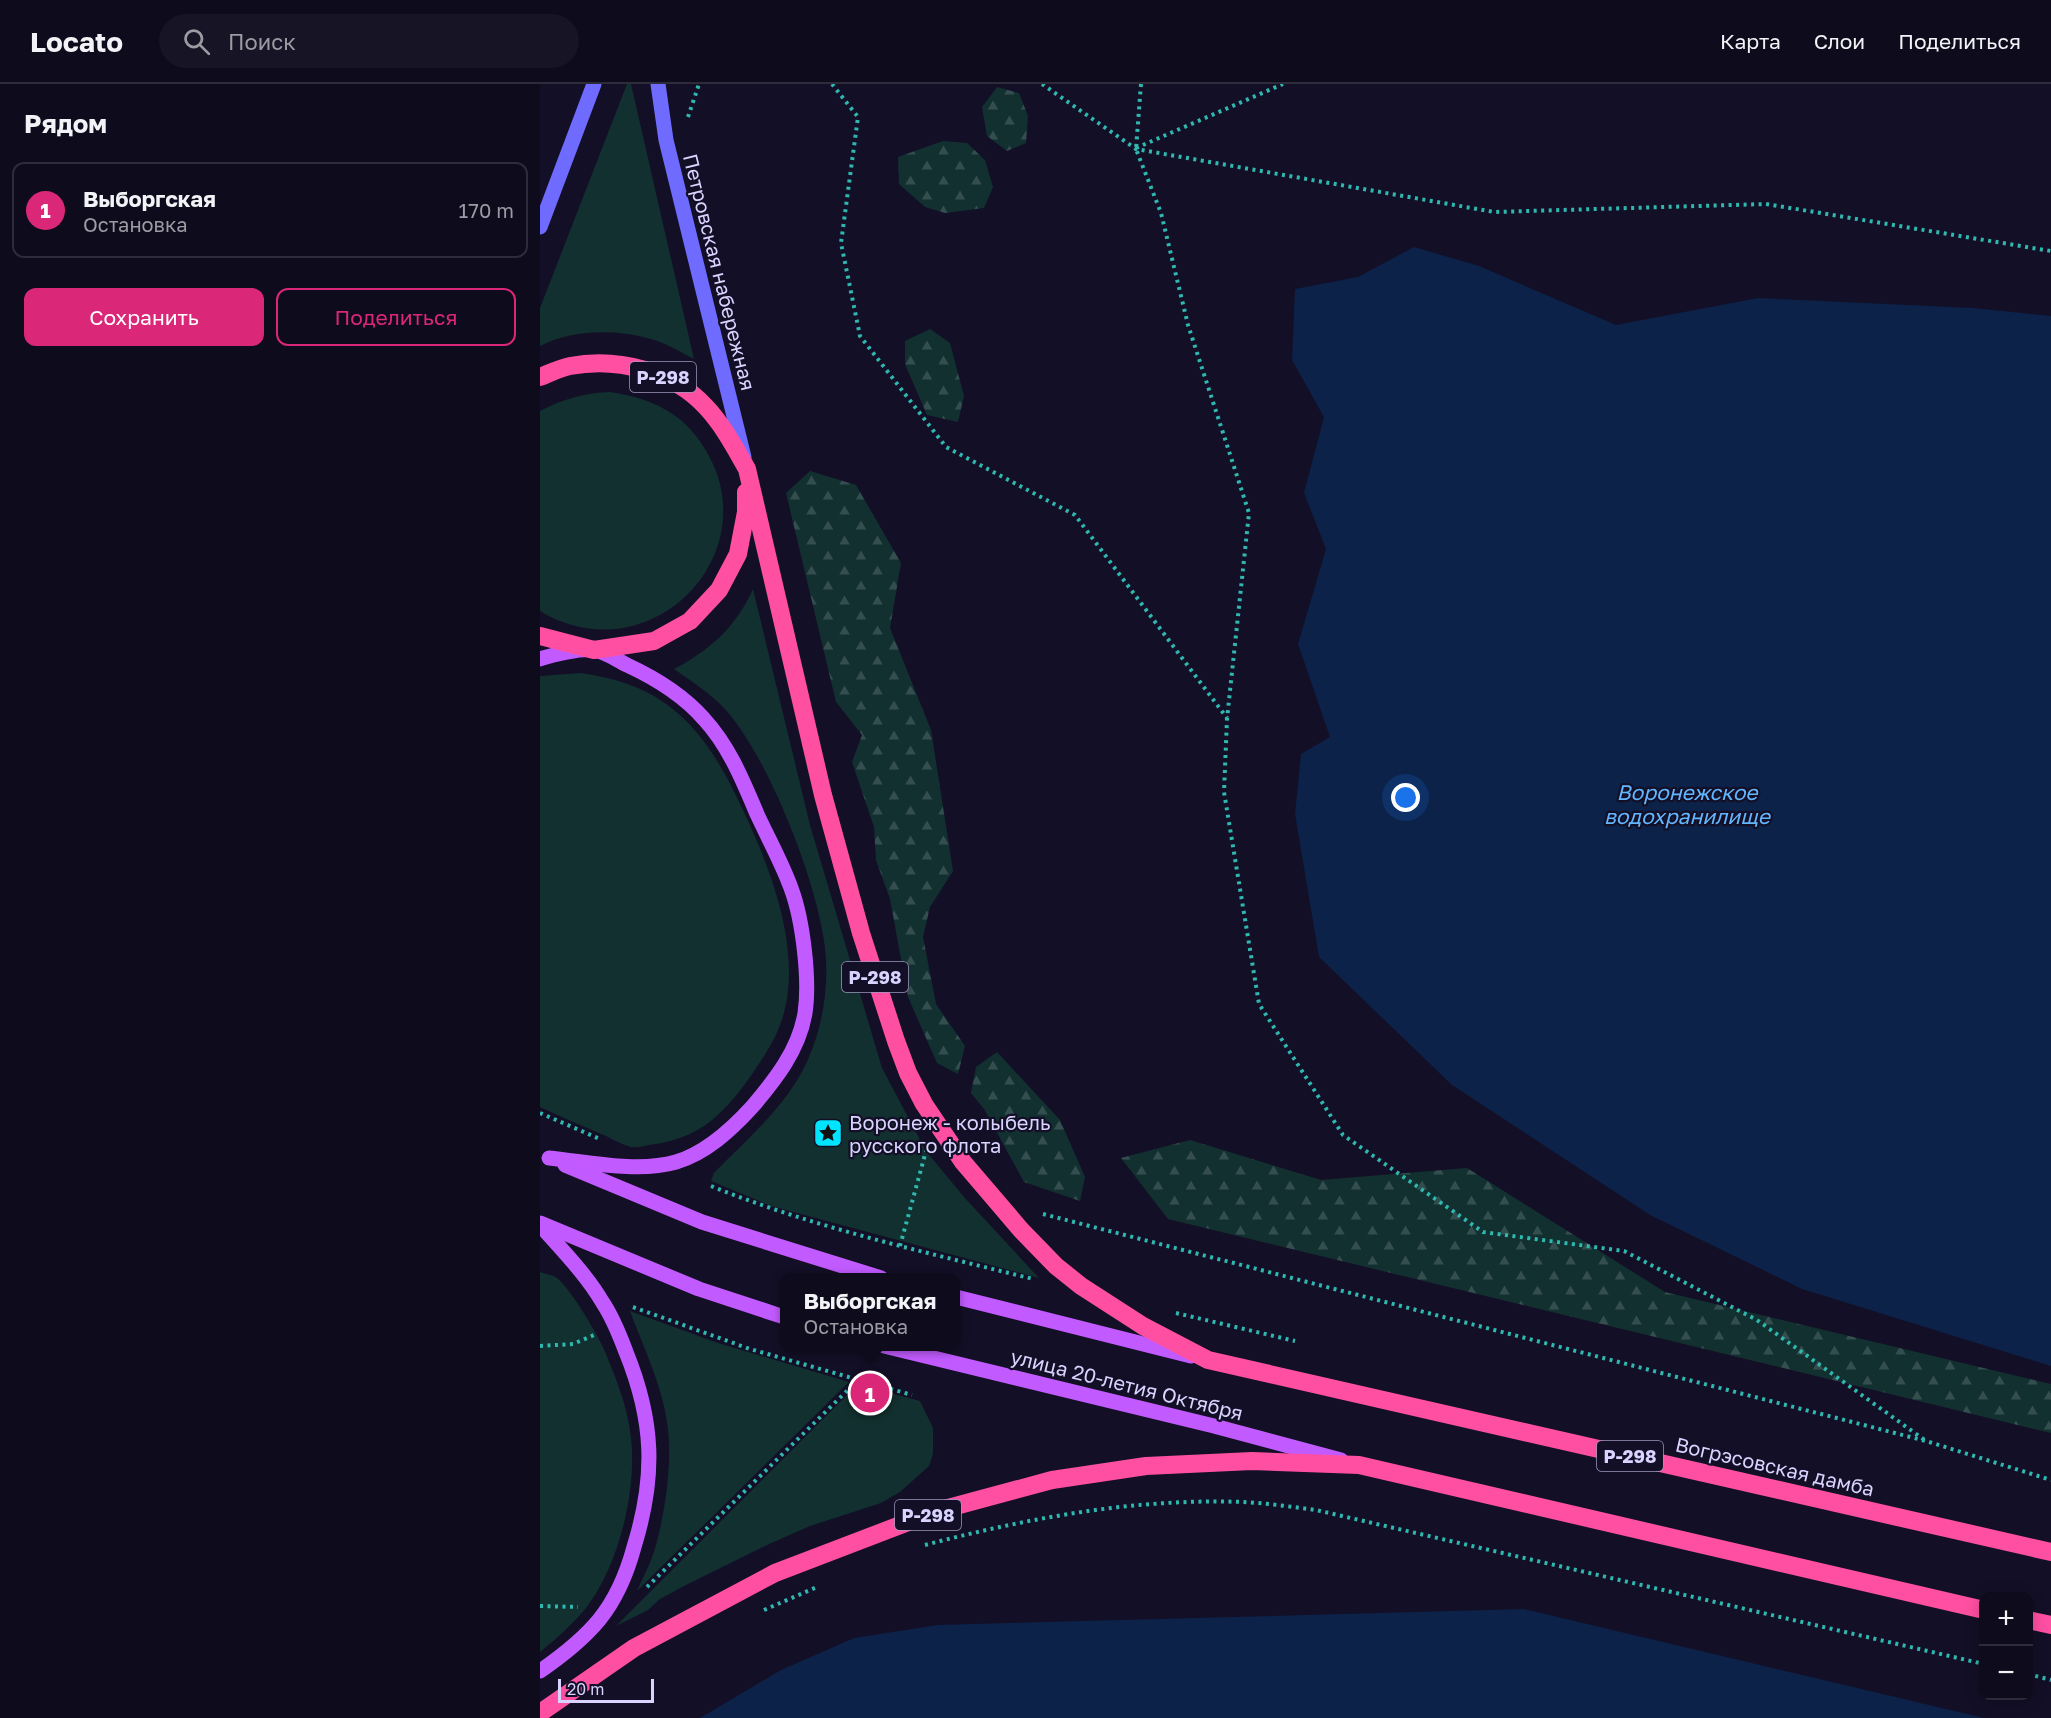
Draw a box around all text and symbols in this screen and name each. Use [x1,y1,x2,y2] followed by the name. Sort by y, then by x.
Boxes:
[159,14,579,68] search box
[30,25,123,58] text: Locato
[180,25,213,58] icon: search
[228,28,296,55] text: Поиск
[1720,28,1781,54] text: Карта
[1814,28,1865,54] text: Слои
[1898,28,2021,54] text: Поделиться
[24,108,107,139] text: Рядом
[679,151,761,393] street label: Петровская набережная
[83,185,216,212] text: Выборгская
[40,198,51,222] text: 1
[459,198,514,222] text: 170 m
[83,212,188,236] text: Остановка
[24,288,264,346] button: Сохранить
[276,288,516,346] button: Поделиться
[630,362,696,392] road number: Р-298
[1604,779,1772,829] water label: Воронежское водохранилище
[1391,783,1420,812] your location
[842,962,908,992] road number: Р-298
[849,1110,1050,1157] place label: Воронеж - колыбель русского флота
[812,1117,844,1149] place icon: Воронеж - колыбель русского флота
[780,1273,960,1351] popup
[804,1287,937,1314] text: Выборгская
[804,1314,908,1338] text: Остановка
[1008,1343,1246,1425] street label: улица 20-летия Октября
[850,1370,890,1416] pin: 1
[1673,1431,1877,1501] street label: Вогрэсовская дамба
[1597,1441,1663,1471] road number: Р-298
[895,1500,961,1530] road number: Р-298
[1979,1592,2033,1700] map controls
[1979,1592,2033,1646] button: +
[1979,1646,2033,1700] button: −
[558,1676,654,1704] scale bar
[567,1679,604,1699] text: 20 m

